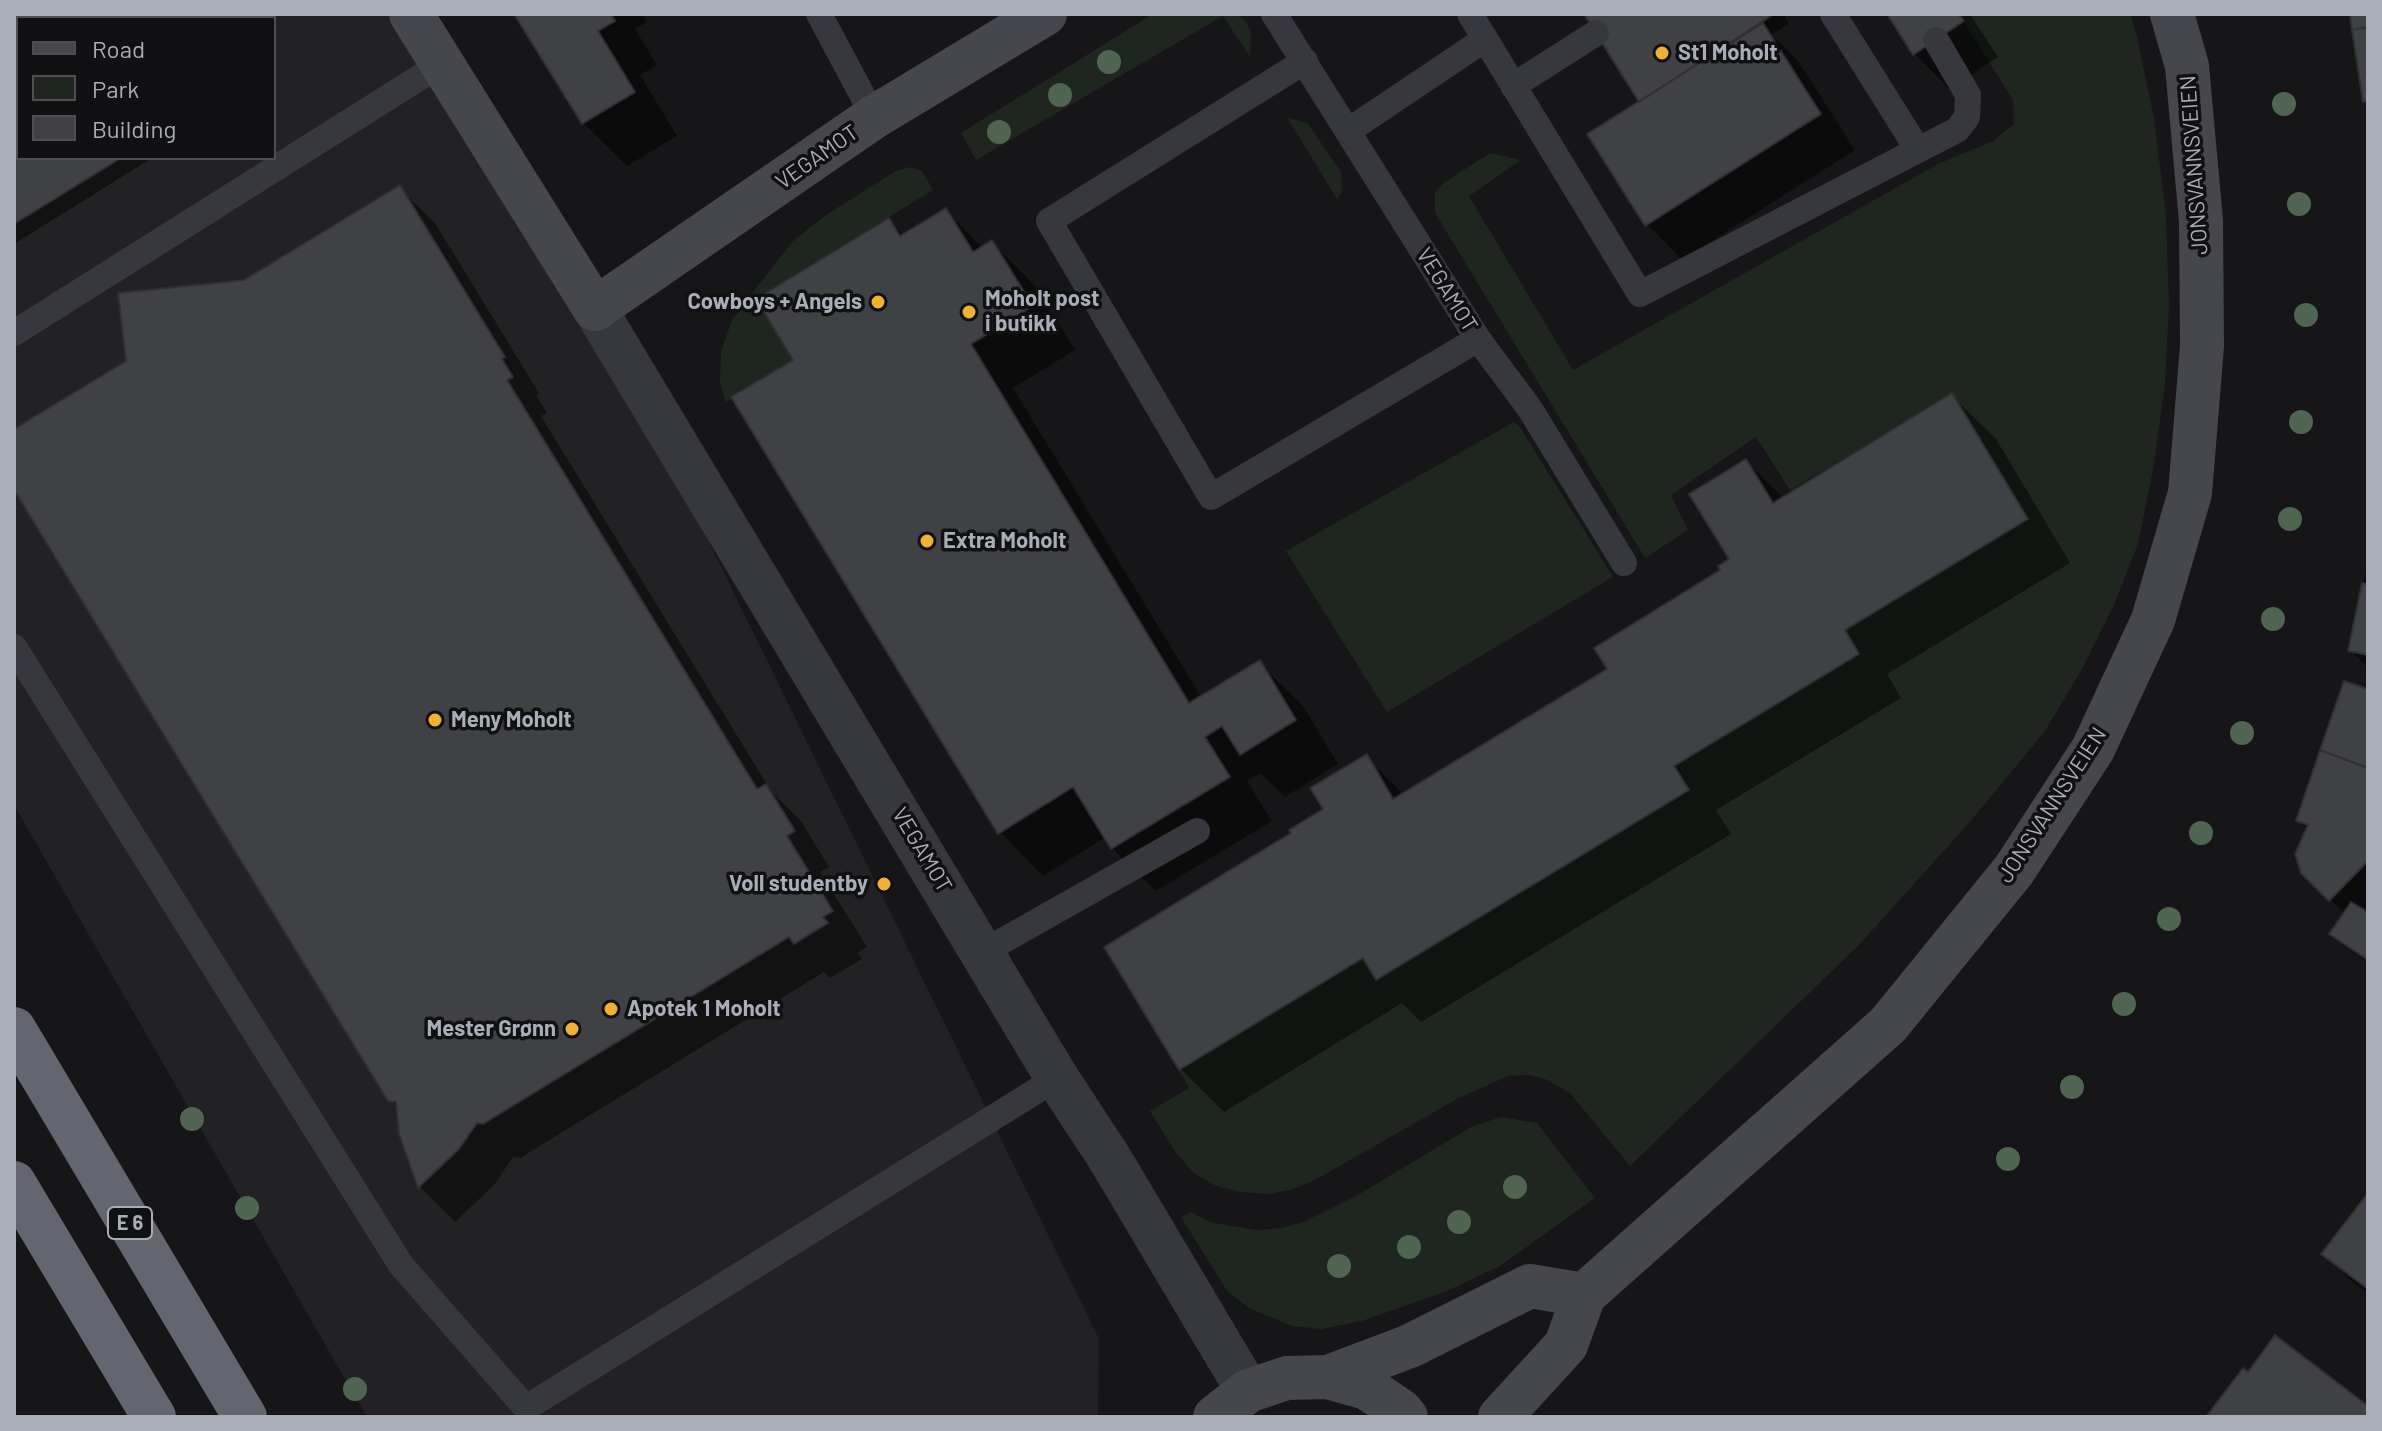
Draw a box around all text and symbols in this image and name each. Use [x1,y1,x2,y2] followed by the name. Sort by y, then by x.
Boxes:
[16,16,276,160] legend
[92,34,145,63] text: Road
[1678,40,1778,66] place label: St1 Moholt
[1653,44,1671,62] marker: St1 Moholt
[92,74,139,103] text: Park
[2175,74,2213,256] street label: JONSVANNSVEIEN
[92,114,176,143] text: Building
[771,119,863,195] street label: VEGAMOT
[1411,243,1483,337] street label: VEGAMOT
[985,286,1099,338] place label: Moholt post i butikk
[687,289,862,315] place label: Cowboys + Angels
[869,293,887,311] marker: Cowboys + Angels
[960,303,978,321] marker: Moholt post i butikk
[943,528,1066,554] place label: Extra Moholt
[918,532,936,550] marker: Extra Moholt
[451,707,572,733] place label: Meny Moholt
[426,711,444,729] marker: Meny Moholt
[1992,722,2112,888] street label: JONSVANNSVEIEN
[886,803,958,897] street label: VEGAMOT
[729,871,868,897] place label: Voll studentby
[875,875,893,893] marker: Voll studentby
[627,996,781,1022] place label: Apotek 1 Moholt
[602,1000,620,1018] marker: Apotek 1 Moholt
[427,1016,556,1042] place label: Mester Grønn
[563,1020,581,1038] marker: Mester Grønn
[108,1207,152,1239] road number: E 6

